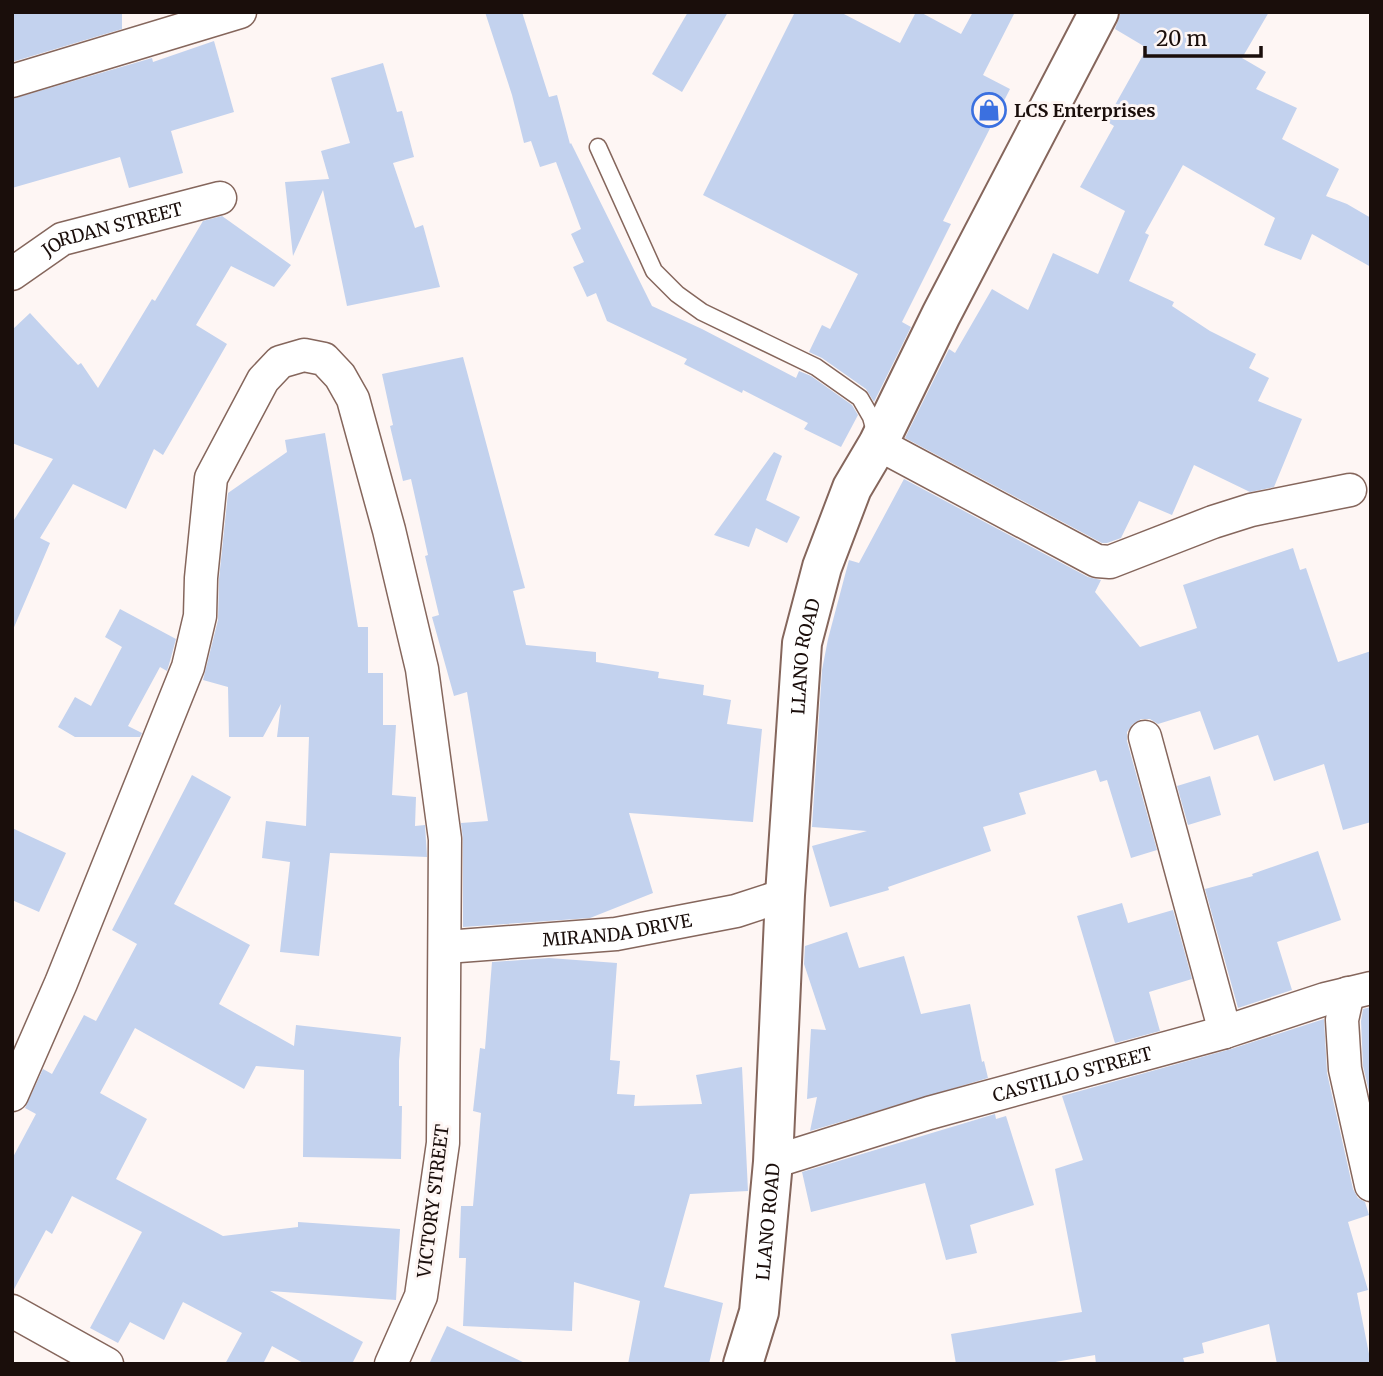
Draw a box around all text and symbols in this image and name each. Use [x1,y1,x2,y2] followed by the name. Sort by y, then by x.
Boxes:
[1145,14,1260,58] scale bar
[1156,25,1208,52] text: 20 m
[970,91,1008,129] shop icon: LCS Enterprises
[1014,99,1156,122] place label: LCS Enterprises
[36,197,186,262] street label: JORDAN STREET
[786,596,825,715] street label: LLANO ROAD
[541,908,694,951] street label: MIRANDA DRIVE
[990,1041,1155,1107] street label: CASTILLO STREET
[412,1122,454,1280] street label: VICTORY STREET
[751,1162,784,1281] street label: LLANO ROAD

